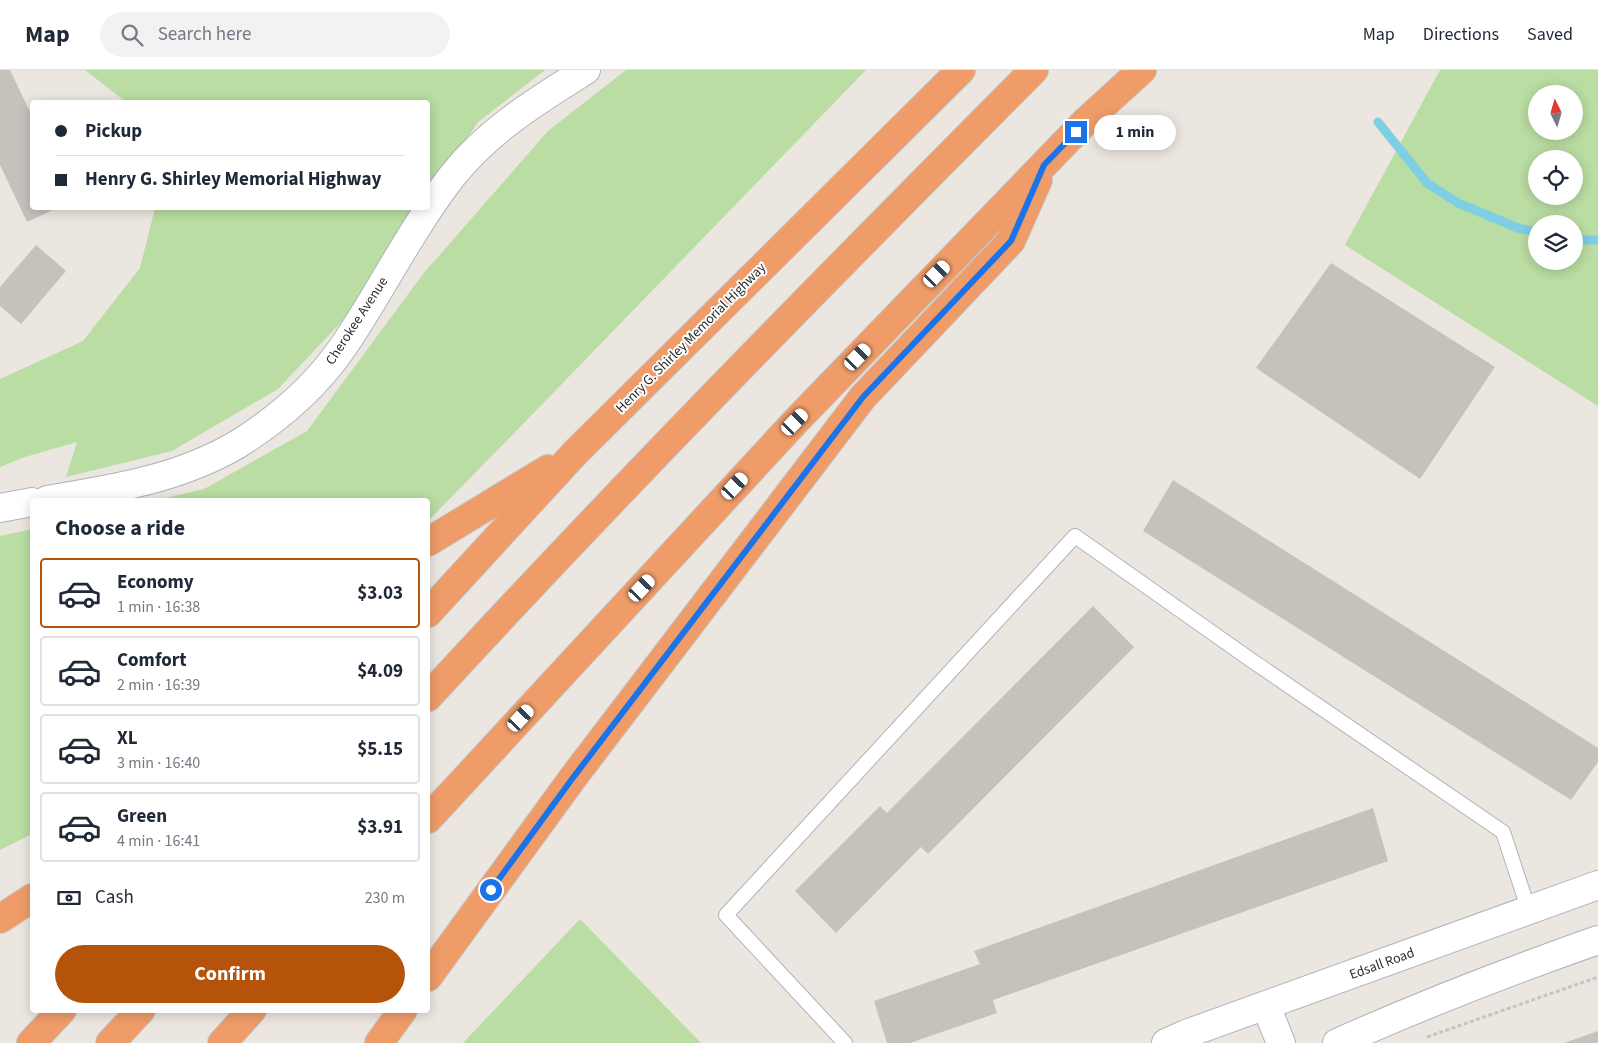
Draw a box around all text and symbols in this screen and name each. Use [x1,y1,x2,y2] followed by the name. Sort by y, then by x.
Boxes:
[100,12,450,57] search box
[25,17,70,52] text: Map
[118,21,146,49] icon: search
[158,21,251,48] text: Search here
[1363,22,1395,47] text: Map
[1423,22,1499,47] text: Directions
[1527,22,1573,47] text: Saved
[1528,85,1582,140] north arrow
[1528,85,1583,270] map controls
[1094,114,1176,150] callout: 1 min
[85,118,142,145] text: Pickup
[1065,121,1087,143] route end
[1116,121,1154,143] text: 1 min
[1528,150,1583,205] button: locate
[85,166,381,193] text: Henry G. Shirley Memorial Highway
[1528,215,1583,270] button: layers
[611,258,771,418] street label: Henry G. Shirley Memorial Highway
[921,258,952,290] car
[321,273,393,369] street label: Cherokee Avenue
[842,341,873,373] car
[779,406,810,438] car
[719,470,750,502] car
[55,512,185,544] text: Choose a ride
[117,569,194,596] text: Economy
[57,571,102,616] icon: car
[626,572,657,604] car
[357,580,403,607] text: $3.03
[117,596,200,618] text: 1 min · 16:38
[117,647,187,674] text: Comfort
[57,649,102,694] icon: car
[357,658,403,685] text: $4.09
[117,674,200,696] text: 2 min · 16:39
[505,702,536,734] car
[117,725,138,752] text: XL
[57,727,102,772] icon: car
[357,736,403,763] text: $5.15
[117,752,200,774] text: 3 min · 16:40
[117,803,167,830] text: Green
[57,805,102,850] icon: car
[357,814,403,841] text: $3.91
[117,830,200,852] text: 4 min · 16:41
[480,879,502,901] route start
[55,884,83,912] icon: cash
[95,884,134,911] text: Cash
[365,887,405,909] text: 230 m
[1347,943,1417,985] street label: Edsall Road
[55,945,405,1003] button: Confirm

